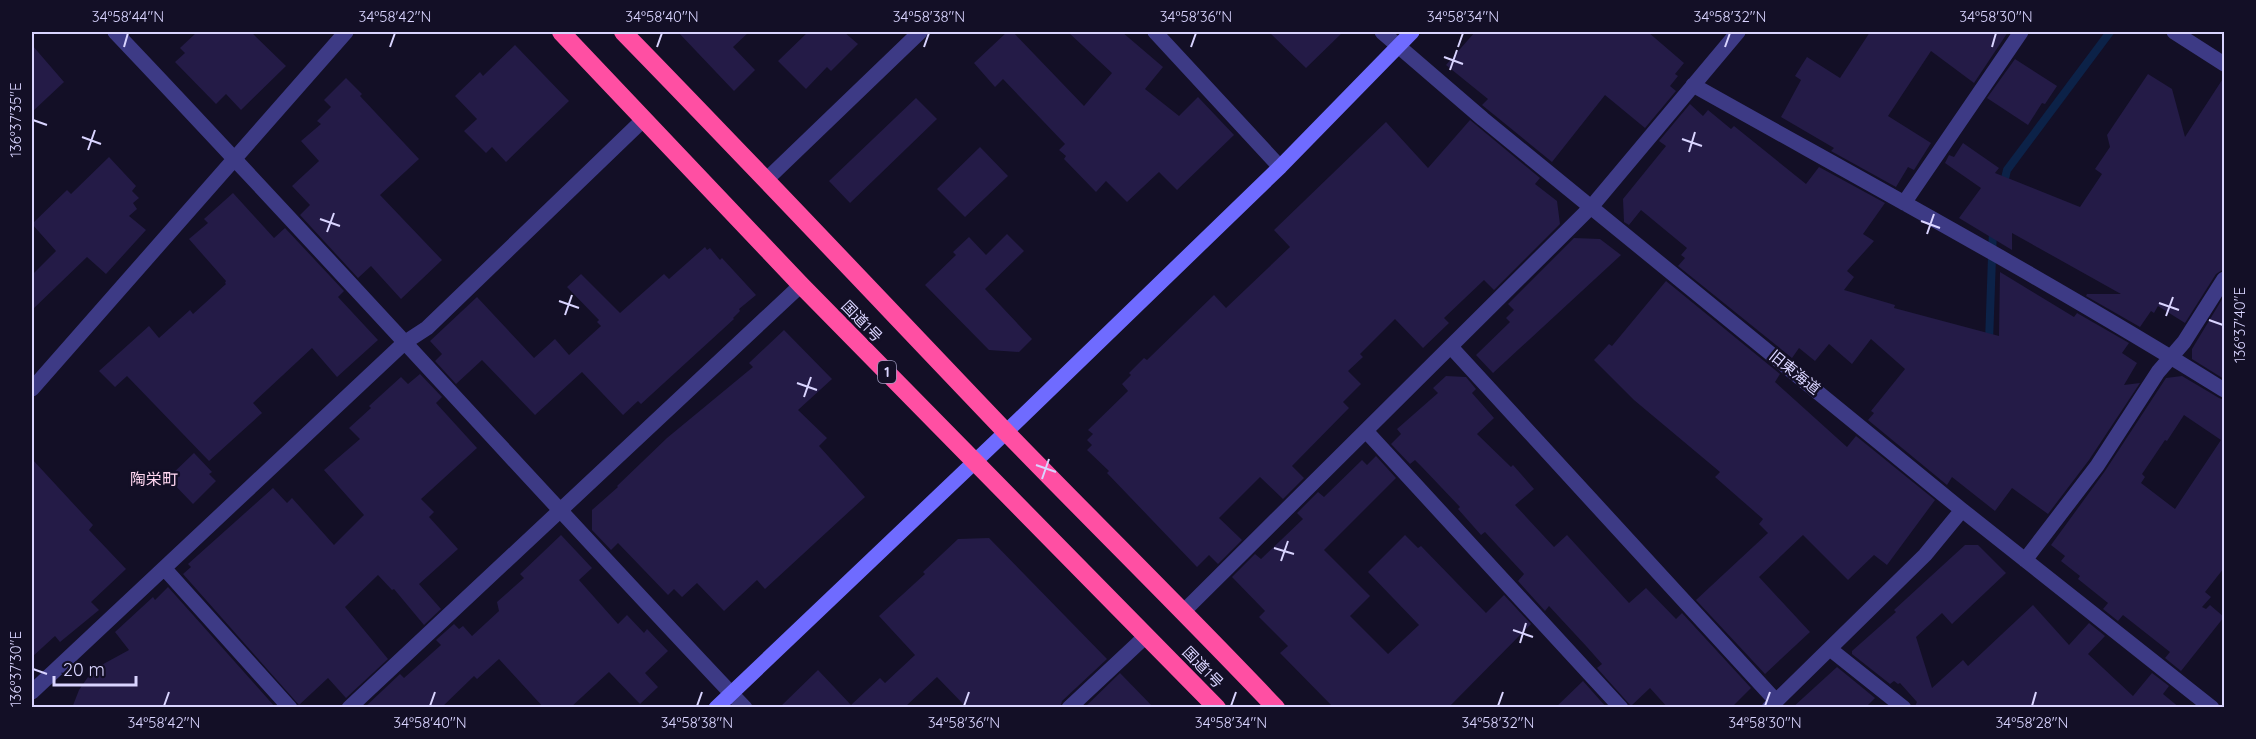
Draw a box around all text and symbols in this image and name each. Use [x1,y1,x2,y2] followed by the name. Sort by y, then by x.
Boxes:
[92,7,164,26] text: 34°58'44"N
[359,7,431,26] text: 34°58'42"N
[625,7,699,26] text: 34°58'40"N
[893,7,965,26] text: 34°58'38"N
[1160,7,1232,26] text: 34°58'36"N
[1427,7,1499,26] text: 34°58'34"N
[1694,7,1766,26] text: 34°58'32"N
[1959,7,2033,26] text: 34°58'30"N
[6,82,25,158] text: 136°37'35"E
[2230,287,2249,363] text: 136°37'40"E
[838,296,886,346] street label: 国道1号
[1766,346,1824,398] street label: 旧東海道
[878,361,896,383] road number: 1
[130,469,178,489] district label: 陶栄町
[6,631,25,707] text: 136°37'30"E
[1179,642,1227,692] street label: 国道1号
[54,649,136,687] scale bar
[63,658,105,681] text: 20 m
[128,713,200,732] text: 34°58'42"N
[393,713,467,732] text: 34°58'40"N
[661,713,733,732] text: 34°58'38"N
[928,713,1000,732] text: 34°58'36"N
[1195,713,1267,732] text: 34°58'34"N
[1462,713,1534,732] text: 34°58'32"N
[1728,713,1802,732] text: 34°58'30"N
[1996,713,2069,732] text: 34°58'28"N

